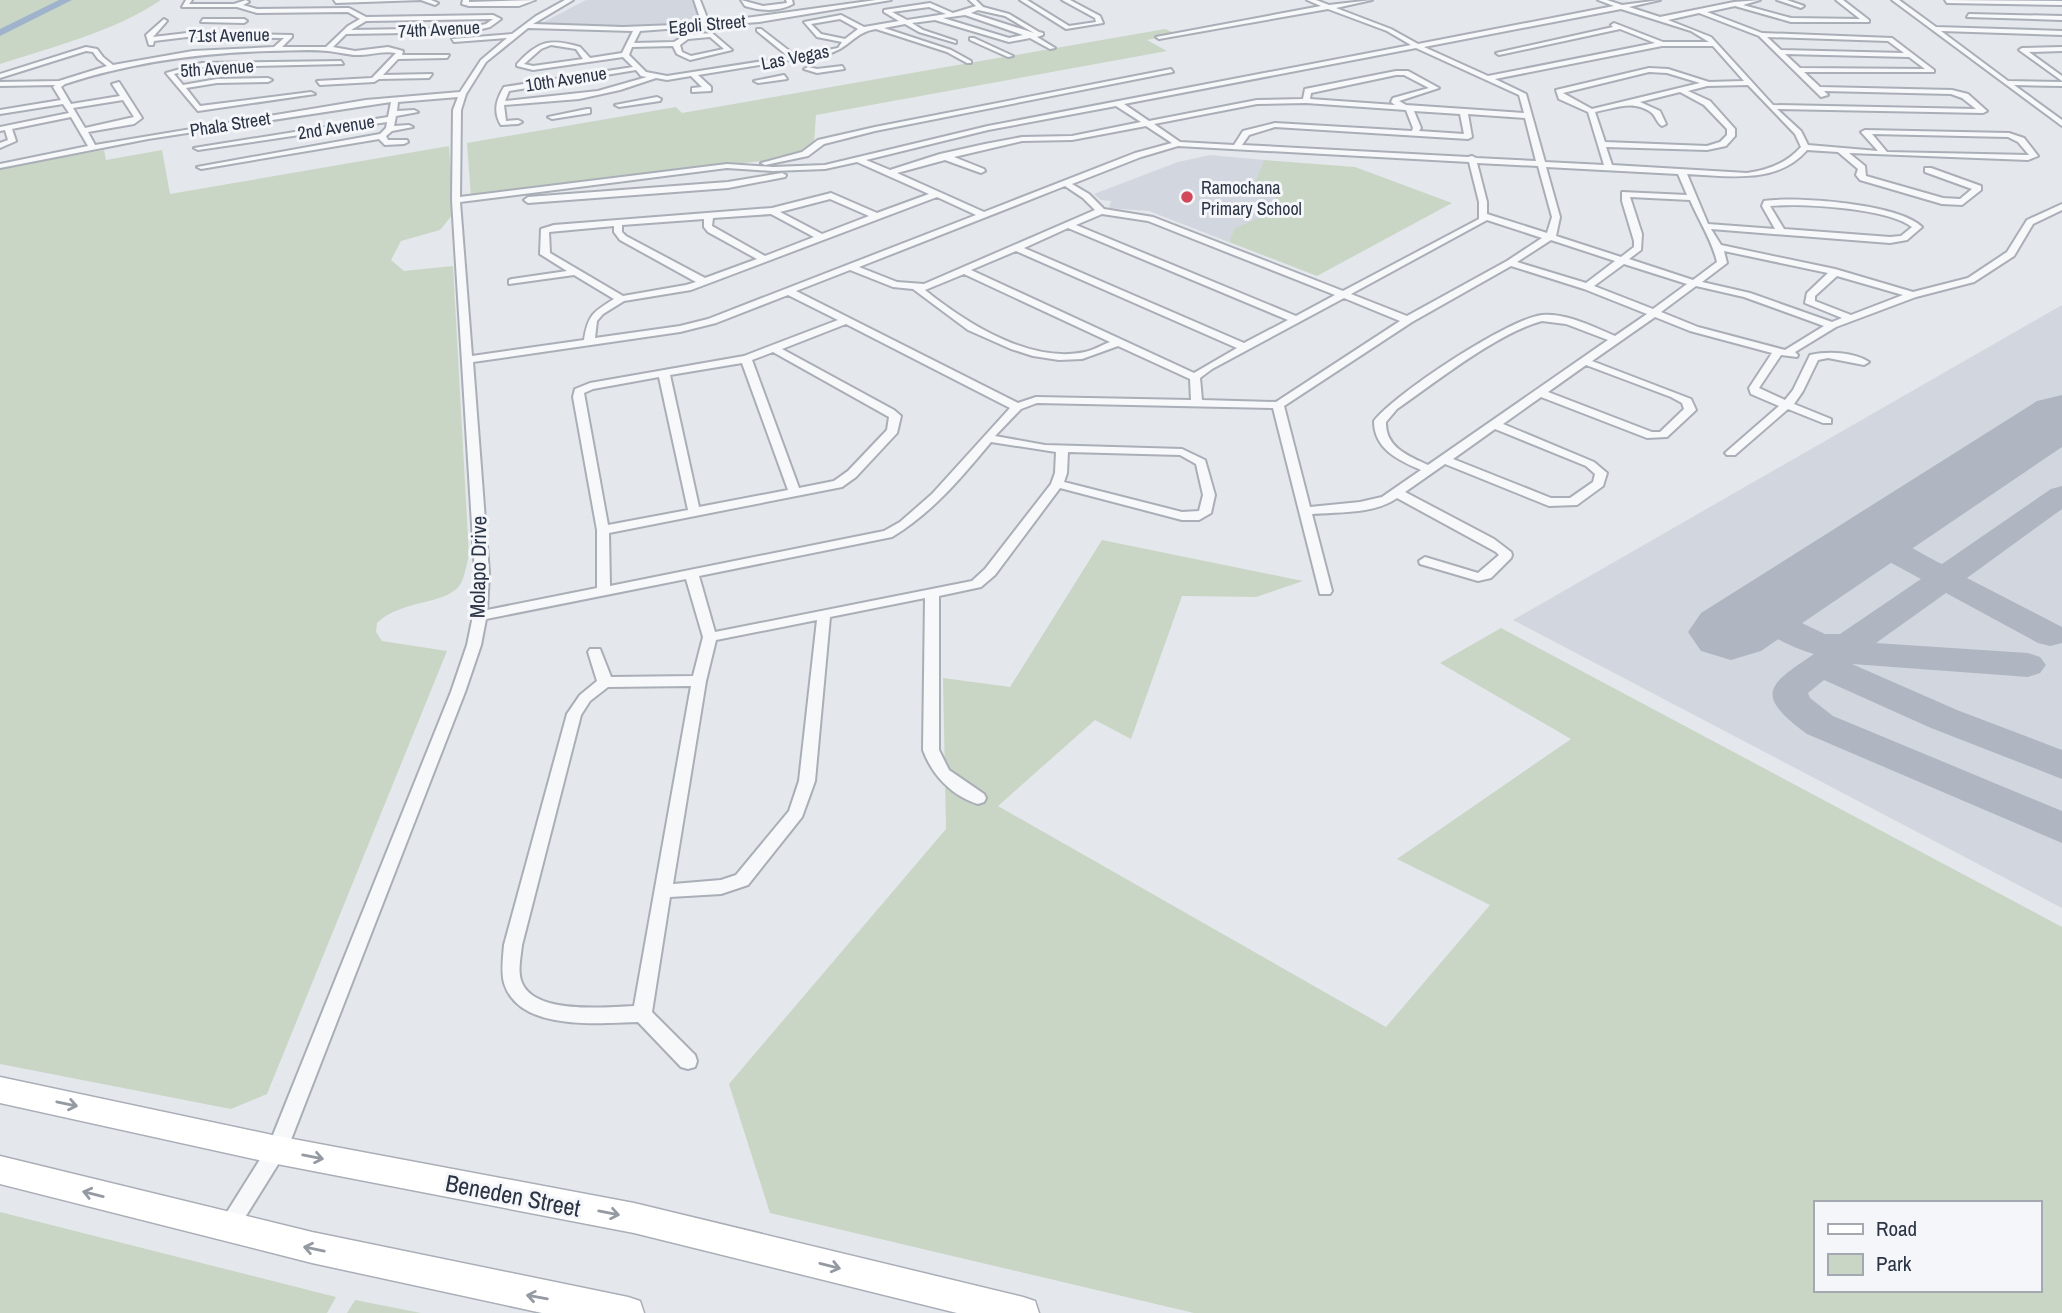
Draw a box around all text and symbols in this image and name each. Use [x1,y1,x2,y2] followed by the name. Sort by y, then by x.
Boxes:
[667,8,747,40] street label: Egoli Street
[397,14,481,44] street label: 74th Avenue
[188,22,270,48] street label: 71st Avenue
[759,38,831,76] street label: Las Vegas
[179,53,255,83] street label: 5th Avenue
[524,60,608,98] street label: 10th Avenue
[188,105,272,143] street label: Phala Street
[296,109,376,145] street label: 2nd Avenue
[1201,175,1302,221] place label: Ramochana Primary School
[1179,189,1195,205] marker: Ramochana Primary School
[463,516,493,618] street label: Molapo Drive
[55,1098,78,1112] one-way arrow
[301,1150,324,1164] one-way arrow
[443,1166,584,1224] street label: Beneden Street
[83,1187,105,1200] one-way arrow
[1814,1201,2041,1292] legend
[597,1206,620,1220] one-way arrow
[1876,1214,1917,1243] text: Road
[303,1242,326,1256] one-way arrow
[1876,1249,1912,1278] text: Park
[818,1260,841,1273] one-way arrow
[526,1289,549,1303] one-way arrow

